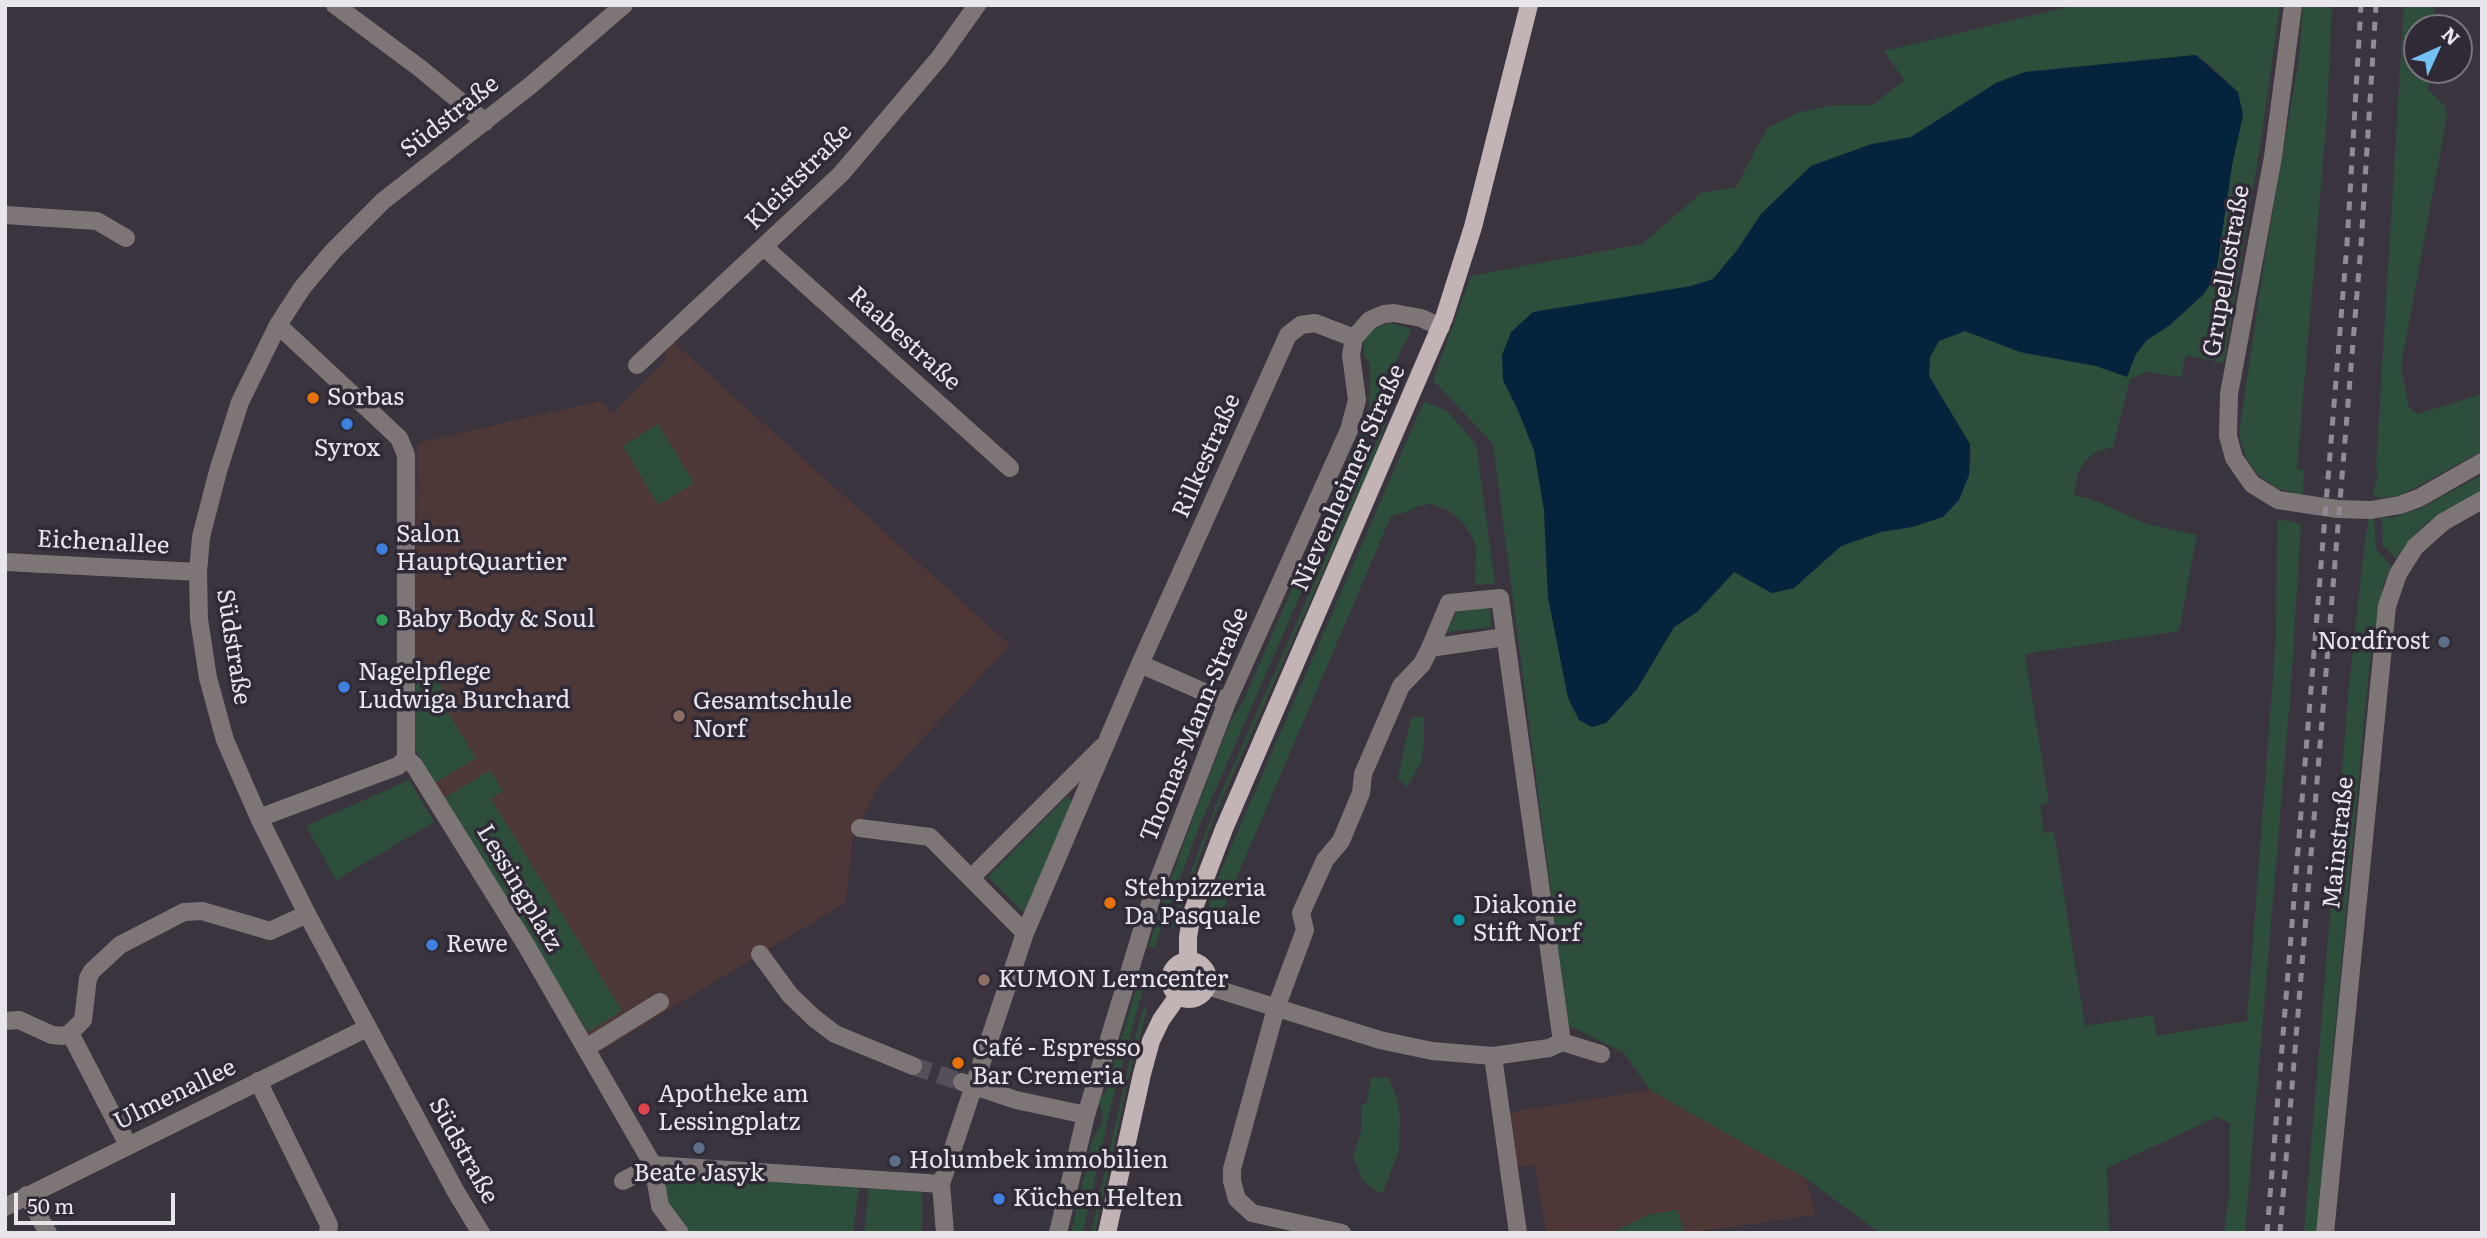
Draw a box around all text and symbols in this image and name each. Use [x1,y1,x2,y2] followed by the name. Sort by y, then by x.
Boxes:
[2403,14,2473,84] north arrow
[2436,20,2467,51] text: N
[395,70,505,164] street label: Südstraße
[740,118,858,236] street label: Kleiststraße
[2198,183,2256,359] street label: Grupellostraße
[842,281,966,397] street label: Raabestraße
[1286,360,1412,596] street label: Nievenheimer Straße
[327,384,404,412] place label: Sorbas
[305,390,321,406] marker: Sorbas
[1167,390,1247,522] street label: Rilkestraße
[339,416,355,432] marker: Syrox
[314,435,380,463] place label: Syrox
[396,521,567,577] place label: Salon HauptQuartier
[36,525,170,561] street label: Eichenallee
[374,541,390,557] marker: Salon HauptQuartier
[210,587,256,707] street label: Südstraße
[1135,603,1255,847] street label: Thomas-Mann-Straße
[396,606,595,634] place label: Baby Body & Soul
[374,612,390,628] marker: Baby Body & Soul
[2317,628,2430,656] place label: Nordfrost
[2436,634,2452,650] marker: Nordfrost
[358,659,570,715] place label: Nagelpflege Ludwiga Burchard
[336,679,352,695] marker: Nagelpflege Ludwiga Burchard
[693,688,852,744] place label: Gesamtschule Norf
[671,708,687,724] marker: Gesamtschule Norf
[2318,775,2360,911] street label: Mainstraße
[470,820,568,956] street label: Lessingplatz
[1124,875,1266,931] place label: Stehpizzeria Da Pasquale
[1473,892,1581,948] place label: Diakonie Stift Norf
[1102,895,1118,911] marker: Stehpizzeria Da Pasquale
[1451,912,1467,928] marker: Diakonie Stift Norf
[446,931,508,959] place label: Rewe
[424,937,440,953] marker: Rewe
[998,966,1228,994] place label: KUMON Lerncenter
[976,972,992,988] marker: KUMON Lerncenter
[972,1035,1141,1091] place label: Café - Espresso Bar Cremeria
[109,1053,241,1137] street label: Ulmenallee
[950,1055,966,1071] marker: Café - Espresso Bar Cremeria
[658,1081,809,1137] place label: Apotheke am Lessingplatz
[422,1093,504,1209] street label: Südstraße
[636,1101,652,1117] marker: Apotheke am Lessingplatz
[691,1140,707,1156] marker: Beate Jasyk
[909,1147,1168,1175] place label: Holumbek immobilien
[887,1153,903,1169] marker: Holumbek immobilien
[634,1160,764,1188] place label: Beate Jasyk
[18,1178,178,1222] scale bar
[1013,1185,1183,1213] place label: Küchen Helten
[27,1189,74,1220] text: 50 m
[991,1191,1007,1207] marker: Küchen Helten

